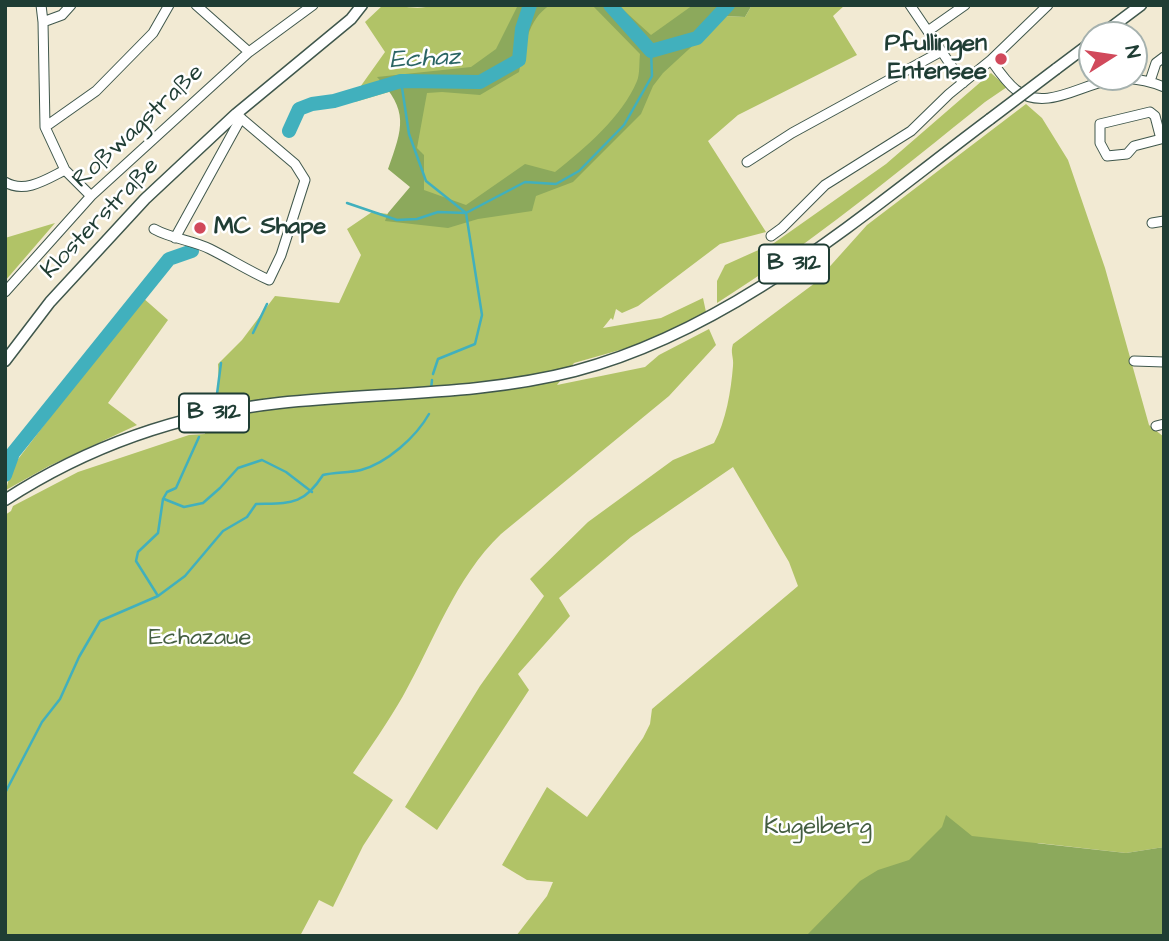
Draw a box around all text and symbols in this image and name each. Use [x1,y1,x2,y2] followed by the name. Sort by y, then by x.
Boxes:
[1078,21,1148,91] north arrow
[885,31,987,87] place label: Pfullingen Entensee
[389,43,461,77] water label: Echaz
[1118,43,1147,61] text: N
[993,51,1009,67] marker: Pfullingen Entensee
[67,59,211,195] street label: Roßwagstraße
[36,153,166,285] street label: Klosterstraße
[214,214,326,242] place label: MC Shape
[192,220,208,236] marker: MC Shape
[759,244,829,284] road number: B 312
[179,394,249,432] road number: B 312
[149,625,251,653] park label: Echazaue
[764,814,872,842] park label: Kugelberg

